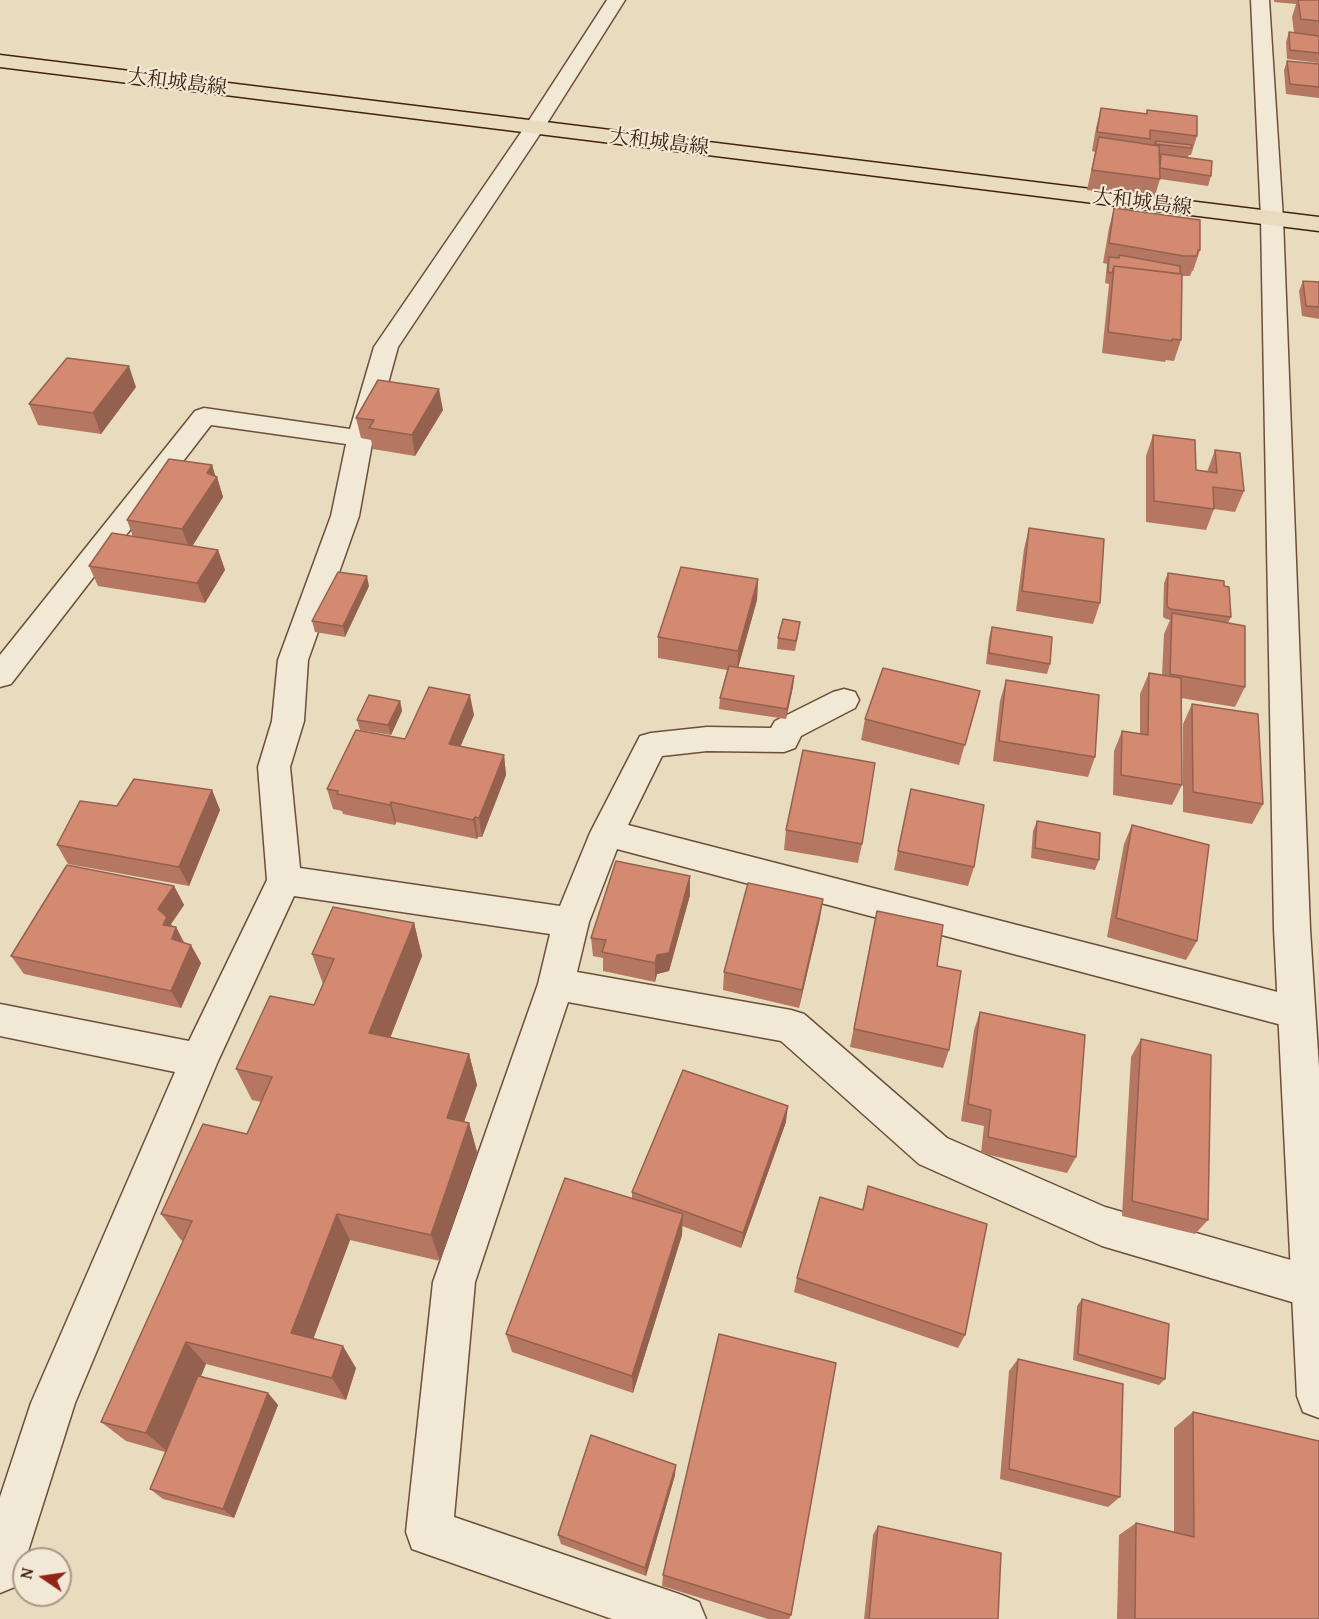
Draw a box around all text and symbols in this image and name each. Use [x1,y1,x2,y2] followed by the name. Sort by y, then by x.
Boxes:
[126,65,228,101] street label: 大和城島線
[608,125,710,161] street label: 大和城島線
[1091,185,1193,221] street label: 大和城島線
[12,1547,72,1607] north arrow
[14,1565,39,1581] text: N

